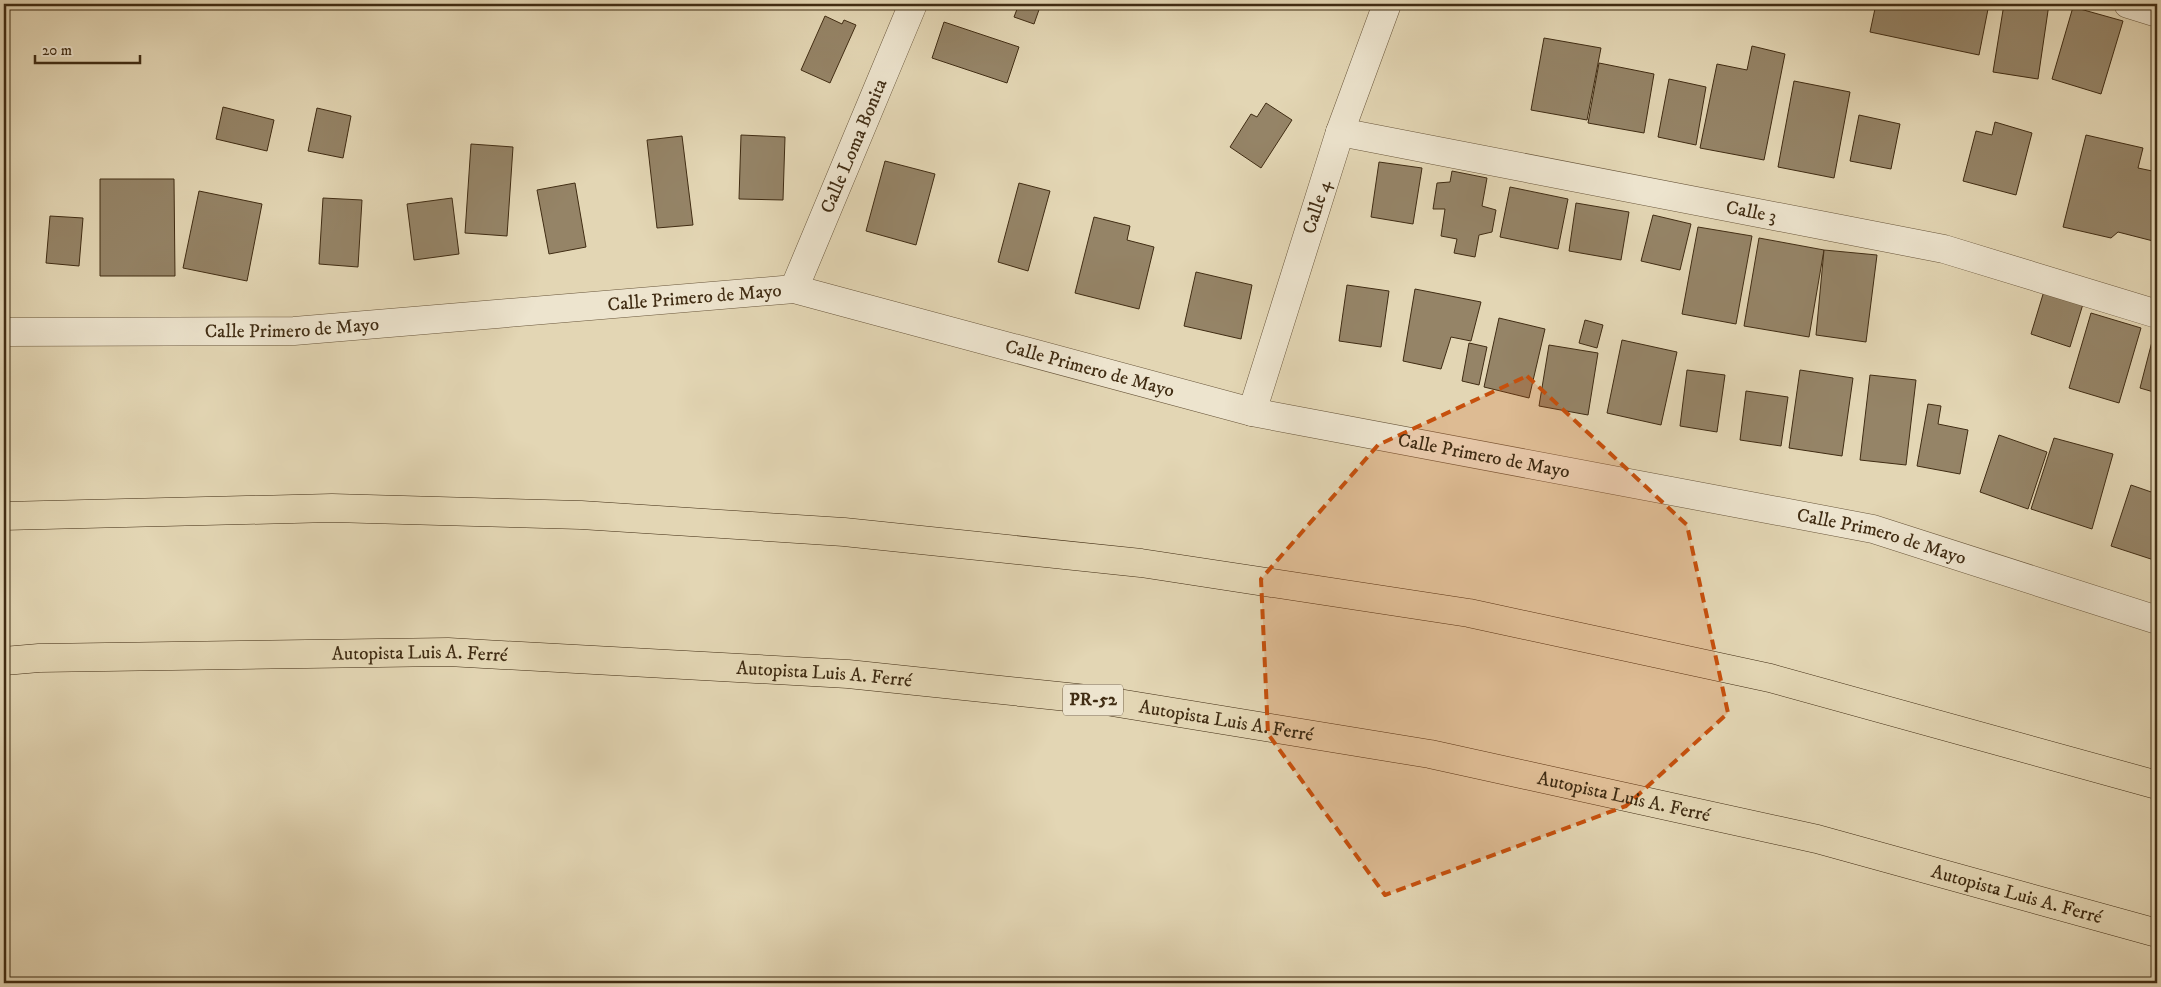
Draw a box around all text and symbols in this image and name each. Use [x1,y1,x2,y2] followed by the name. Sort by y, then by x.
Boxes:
[35,32,140,64] scale bar
[42,41,72,60] text: 20 m
[815,75,892,217] street label: Calle Loma Bonita
[1297,176,1336,237] street label: Calle 4
[1724,196,1779,228] street label: Calle 3
[607,279,783,316] street label: Calle Primero de Mayo
[205,312,380,343] street label: Calle Primero de Mayo
[1002,335,1177,402] street label: Calle Primero de Mayo
[1396,428,1572,483] street label: Calle Primero de Mayo
[1795,503,1969,570] street label: Calle Primero de Mayo
[332,640,509,667] street label: Autopista Luis A. Ferré
[736,656,913,692] street label: Autopista Luis A. Ferré
[1063,684,1123,716] road number: PR-52
[1137,695,1315,746] street label: Autopista Luis A. Ferré
[1535,766,1712,827] street label: Autopista Luis A. Ferré
[1929,860,2105,929] street label: Autopista Luis A. Ferré

